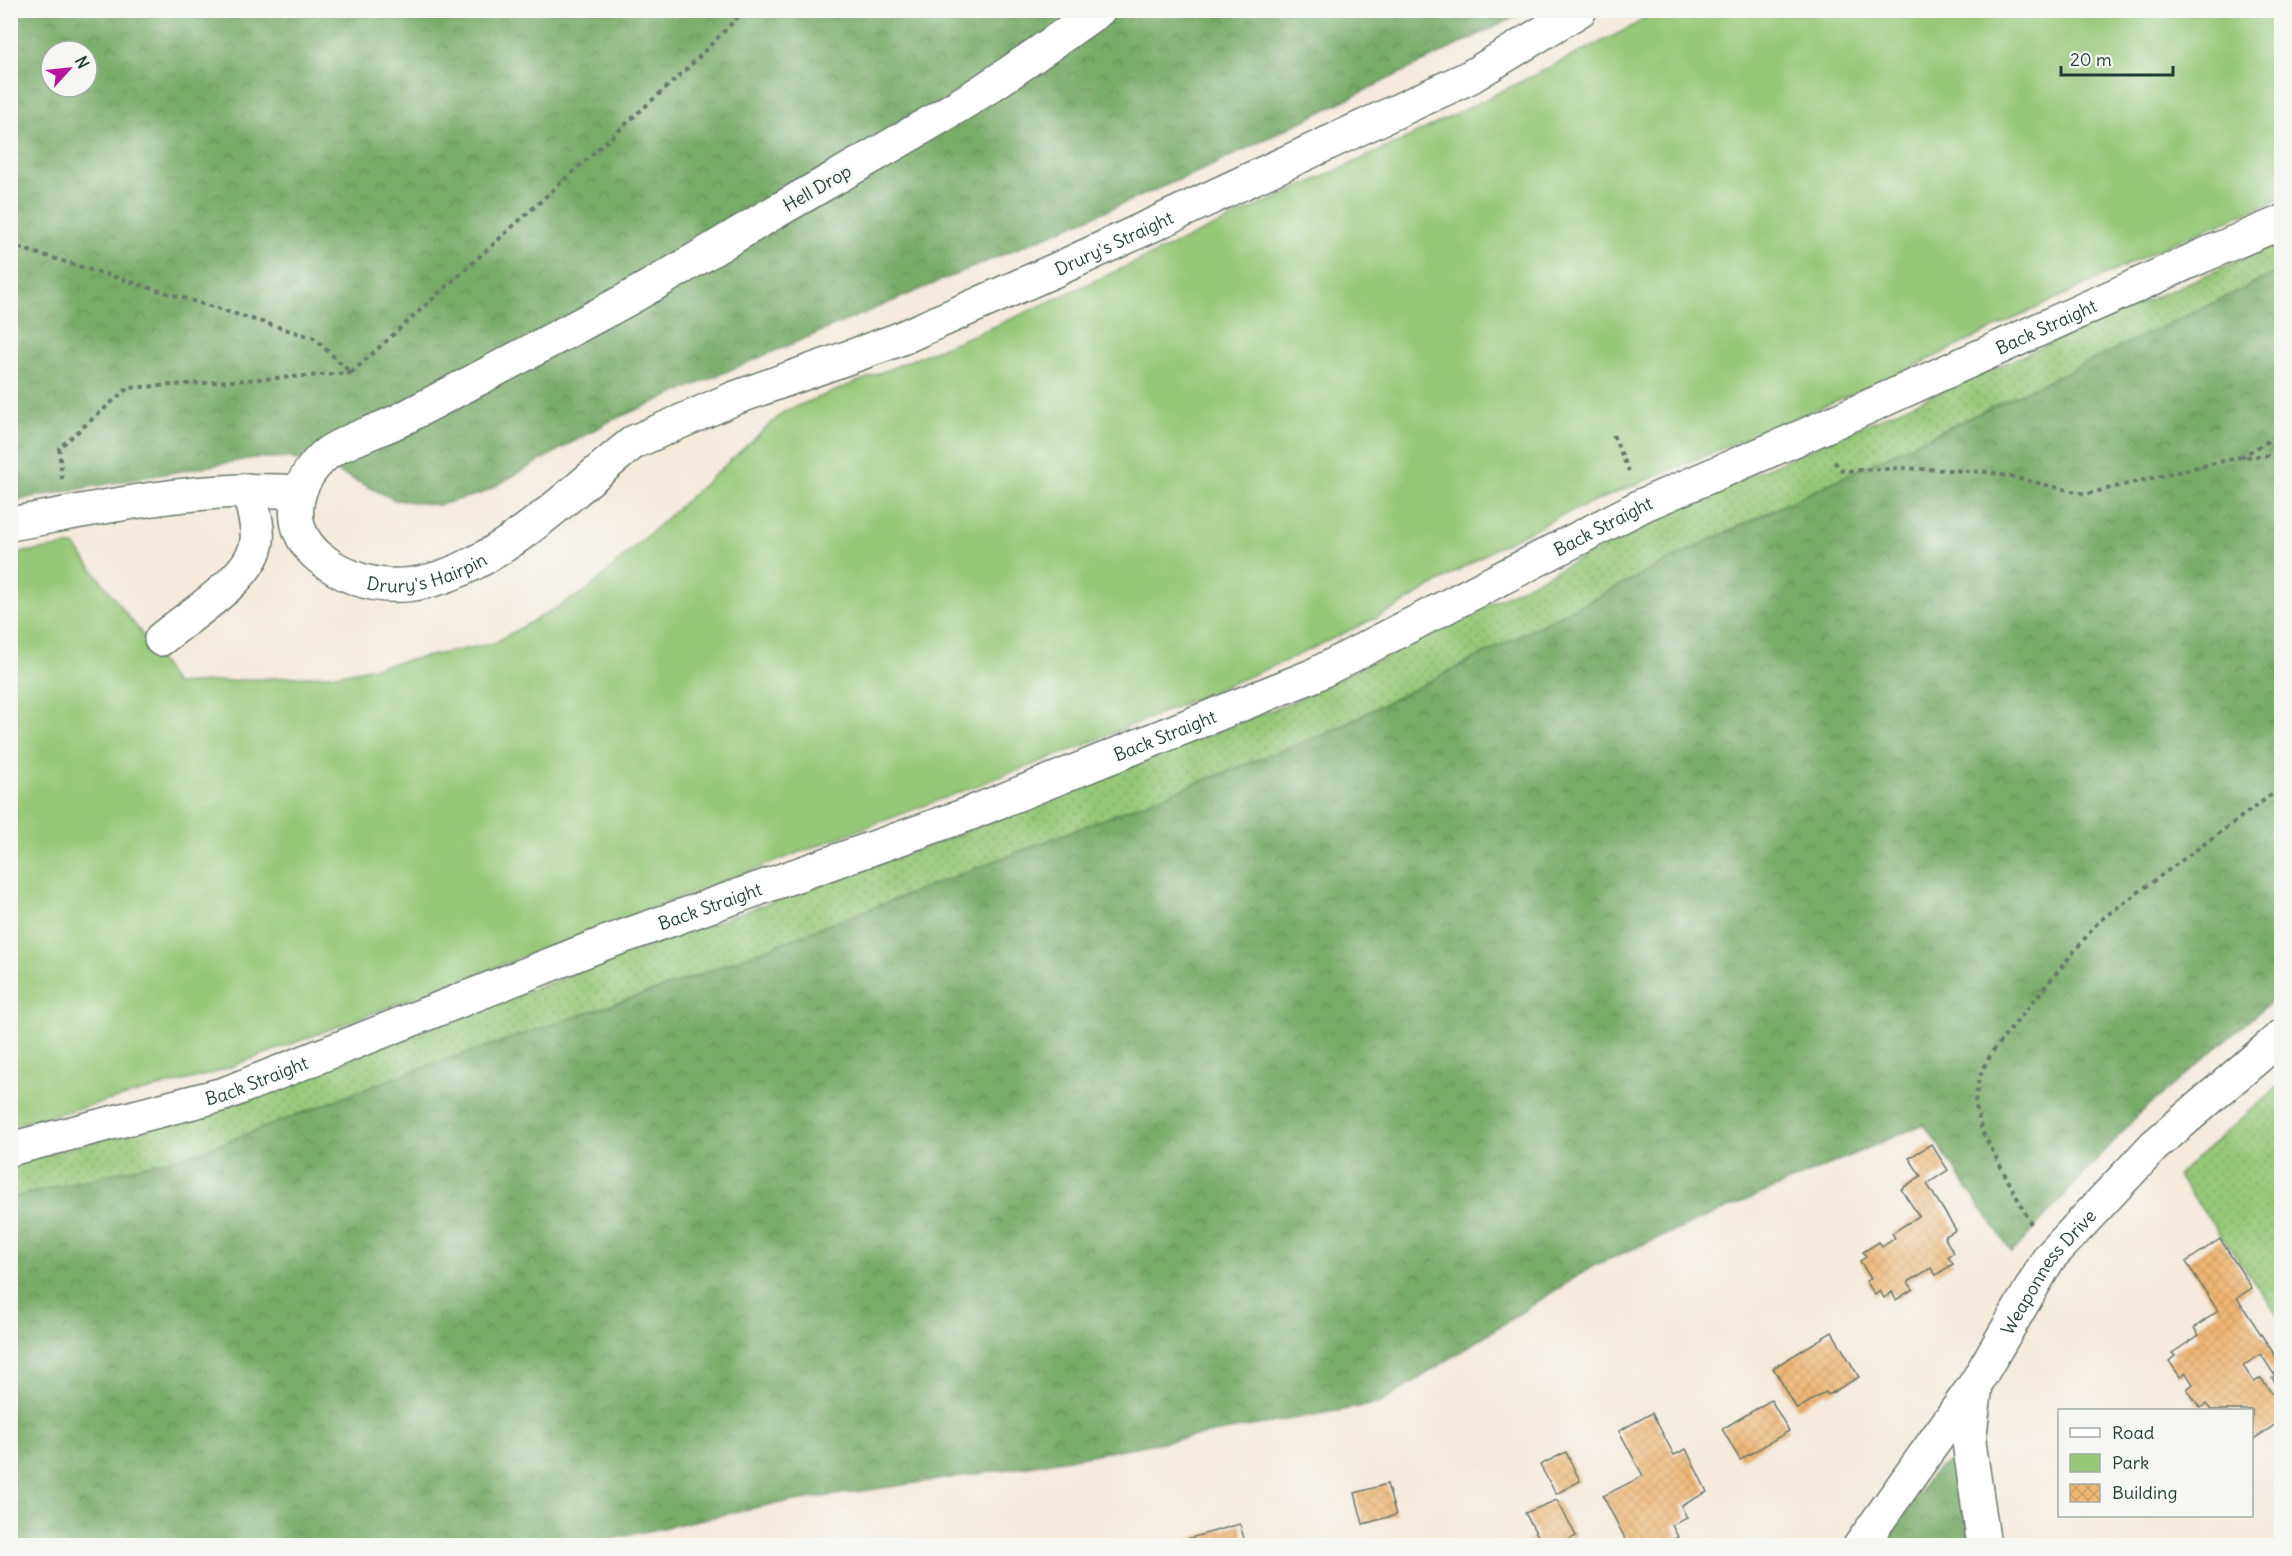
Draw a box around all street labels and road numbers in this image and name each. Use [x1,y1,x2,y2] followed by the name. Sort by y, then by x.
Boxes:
[779,159,855,217] street label: Hell Drop
[1051,206,1177,280] street label: Drury's Straight
[1992,294,2100,359] street label: Back Straight
[1549,491,1656,561] street label: Back Straight
[365,547,491,597] street label: Drury's Hairpin
[1110,704,1219,766] street label: Back Straight
[655,877,765,935] street label: Back Straight
[203,1050,311,1110] street label: Back Straight
[1995,1204,2101,1339] street label: Weaponness Drive

